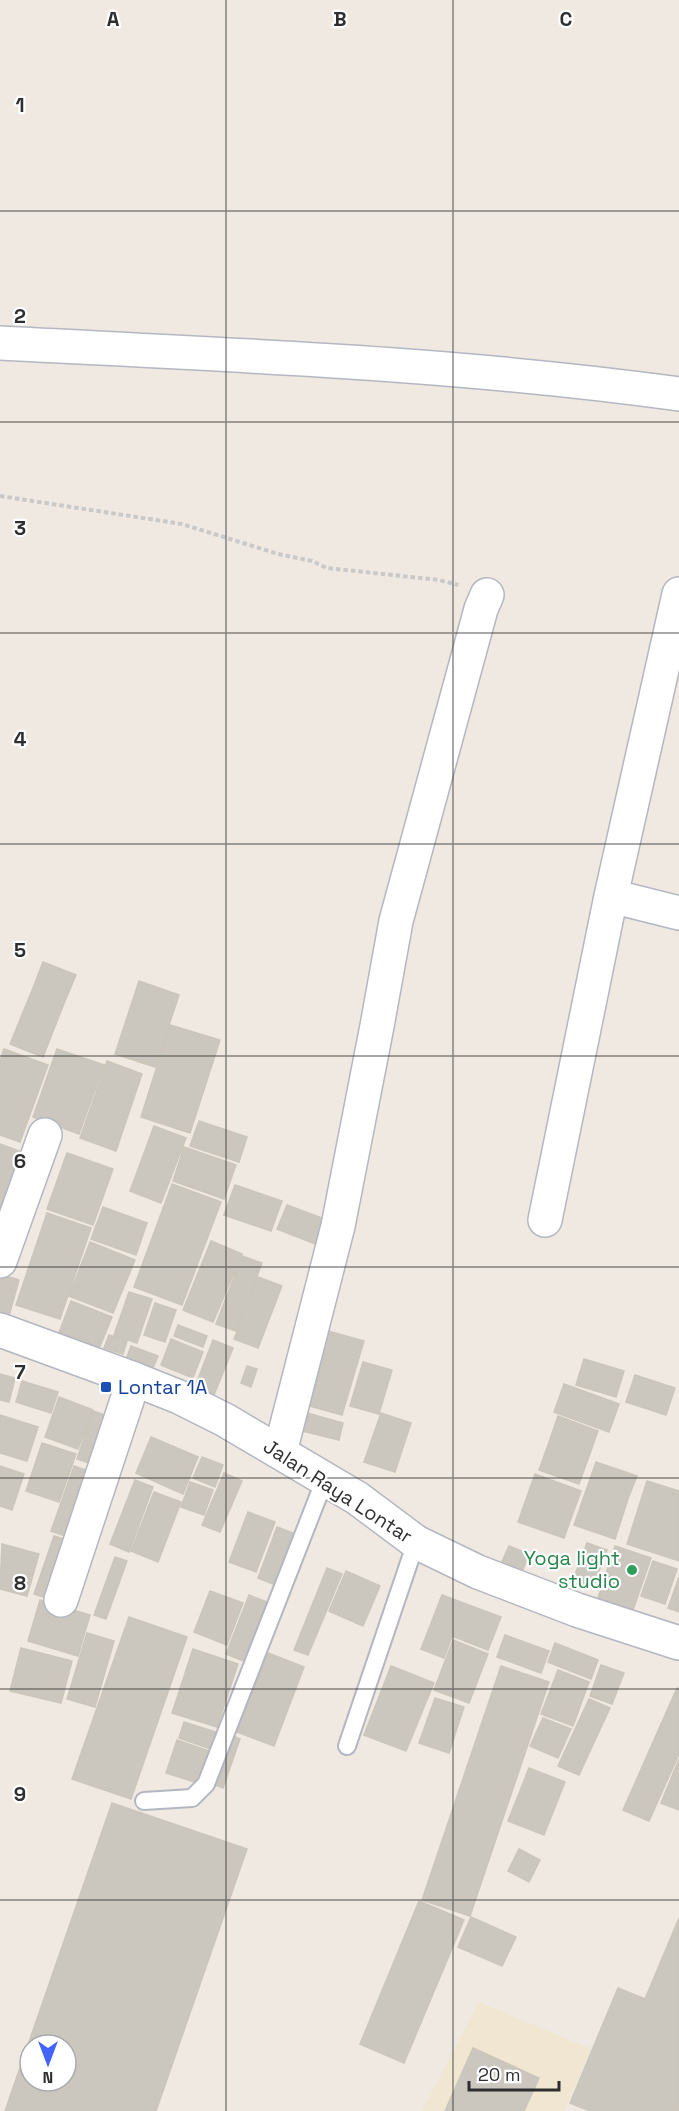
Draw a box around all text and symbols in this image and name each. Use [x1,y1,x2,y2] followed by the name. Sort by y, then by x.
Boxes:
[107,6,120,32] text: A
[333,6,347,32] text: B
[560,6,573,32] text: C
[15,92,25,118] text: 1
[14,303,26,329] text: 2
[14,515,26,541] text: 3
[14,726,27,752] text: 4
[14,937,26,963] text: 5
[14,1148,26,1174] text: 6
[14,1359,26,1385] text: 7
[118,1374,208,1400] place label: Lontar 1A
[99,1380,113,1394] marker: Lontar 1A
[258,1433,418,1549] street label: Jalan Raya Lontar
[524,1545,620,1594] place label: Yoga light studio
[625,1563,639,1577] marker: Yoga light studio
[14,1570,26,1596] text: 8
[14,1781,26,1807] text: 9
[18,2033,78,2093] north arrow
[469,2054,559,2092] scale bar
[478,2063,521,2086] text: 20 m
[43,2067,53,2088] text: N

